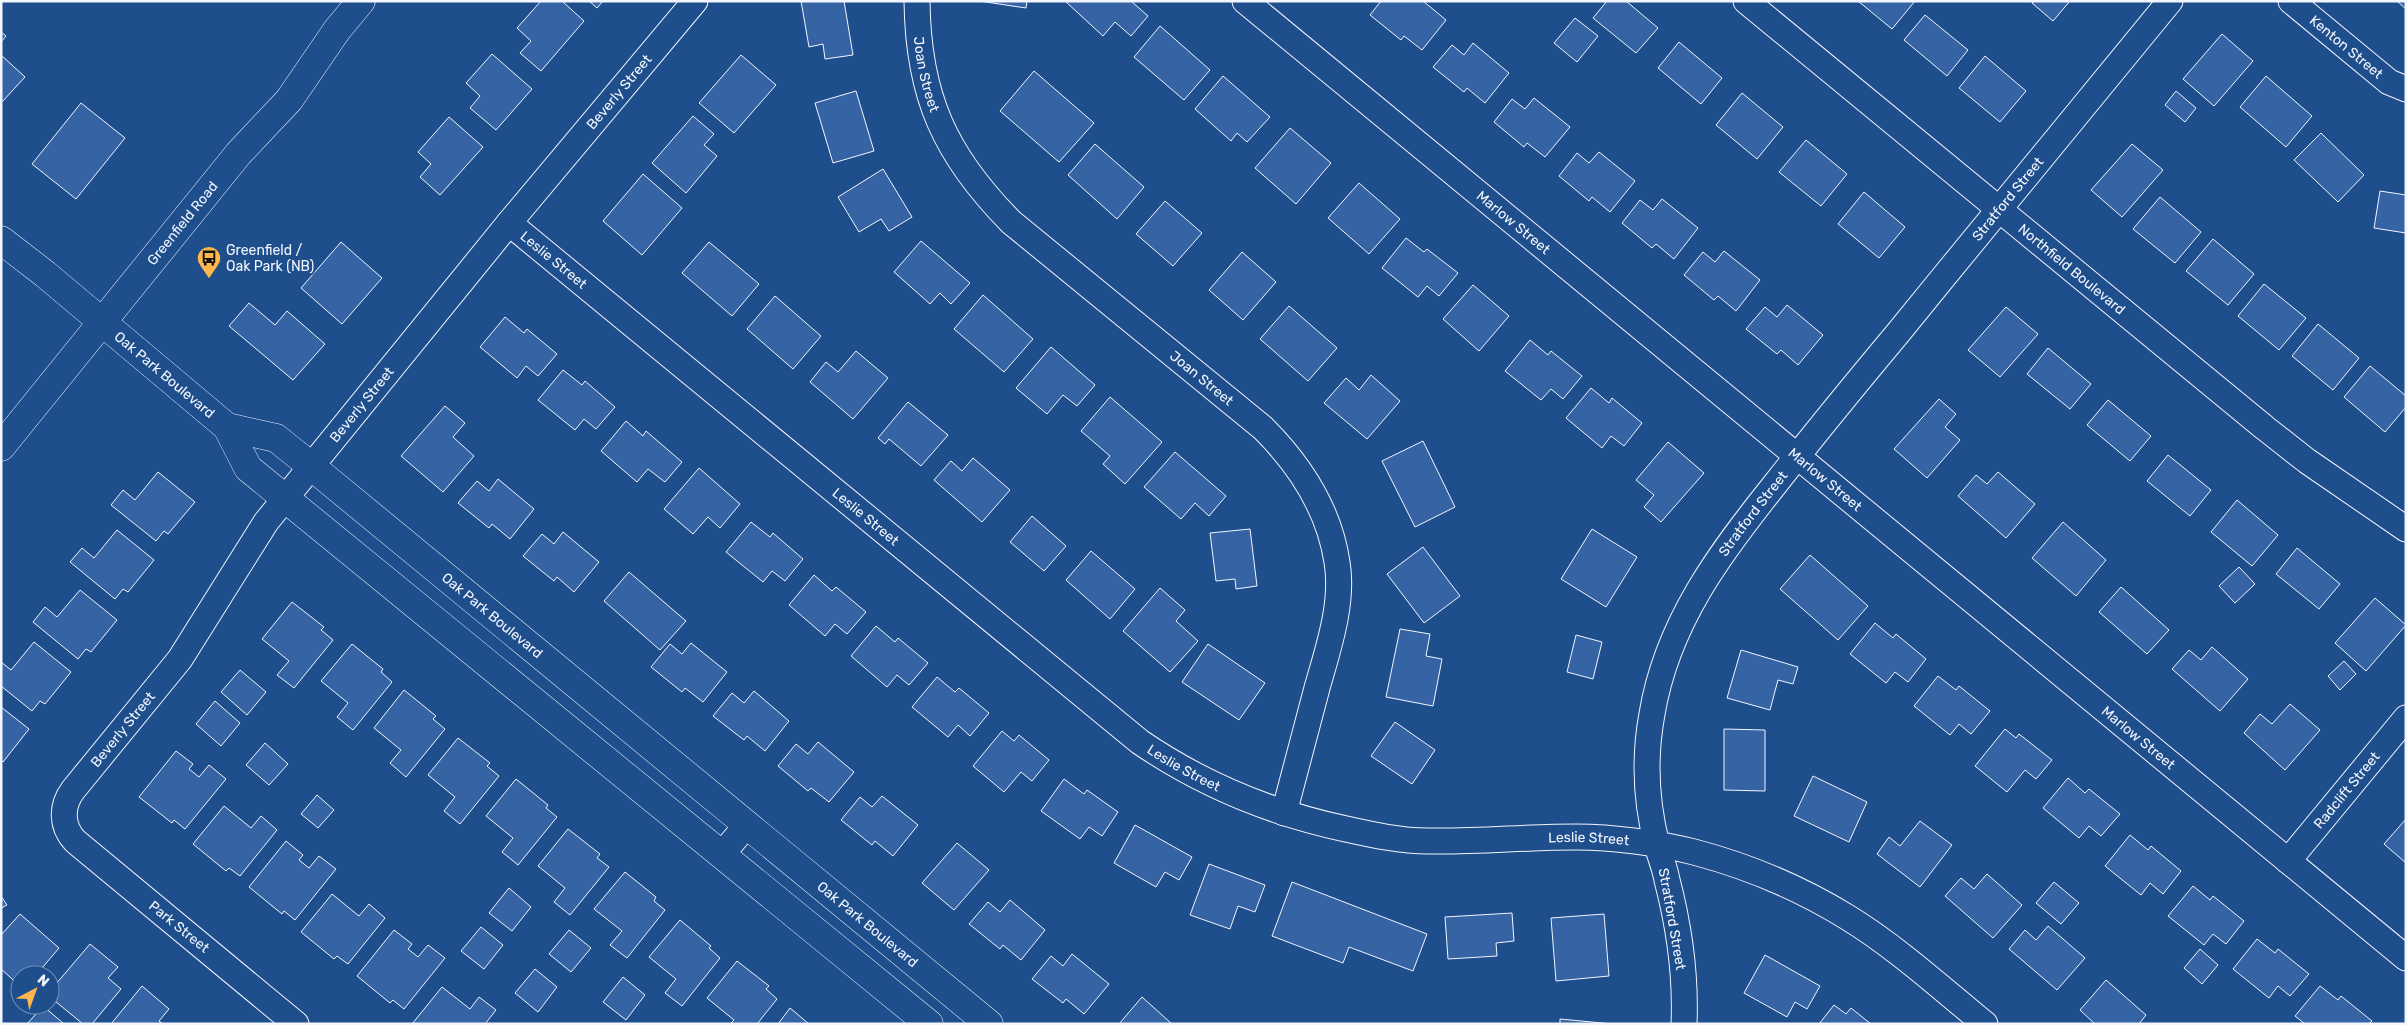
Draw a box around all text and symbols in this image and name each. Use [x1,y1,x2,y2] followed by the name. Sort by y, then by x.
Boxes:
[2306,12,2387,82] street label: Kenton Street
[910,36,944,115] street label: Joan Street
[583,51,655,133] street label: Beverly Street
[1968,153,2047,244] street label: Stratford Street
[143,178,221,268] street label: Greenfield Road
[1473,187,1554,258] street label: Marlow Street
[2015,220,2129,318] street label: Northfield Boulevard
[517,227,591,293] street label: Leslie Street
[226,242,314,275] place label: Greenfield / Oak Park (NB)
[196,245,222,279] bus stop icon: Greenfield / Oak Park (NB)
[111,328,218,422] street label: Oak Park Boulevard
[1167,347,1238,409] street label: Joan Street
[326,363,398,446] street label: Beverly Street
[1785,444,1866,515] street label: Marlow Street
[1715,467,1791,560] street label: Stratford Street
[829,484,903,549] street label: Leslie Street
[438,569,546,662] street label: Oak Park Boulevard
[87,688,159,770] street label: Beverly Street
[2098,702,2179,773] street label: Marlow Street
[1144,741,1224,795] street label: Leslie Street
[2310,748,2384,832] street label: Radclift Street
[1548,828,1631,849] street label: Leslie Street
[1655,867,1689,972] street label: Stratford Street
[814,878,922,971] street label: Oak Park Boulevard
[145,897,213,957] street label: Park Street
[10,965,60,1015] north arrow
[34,971,53,990] text: N

